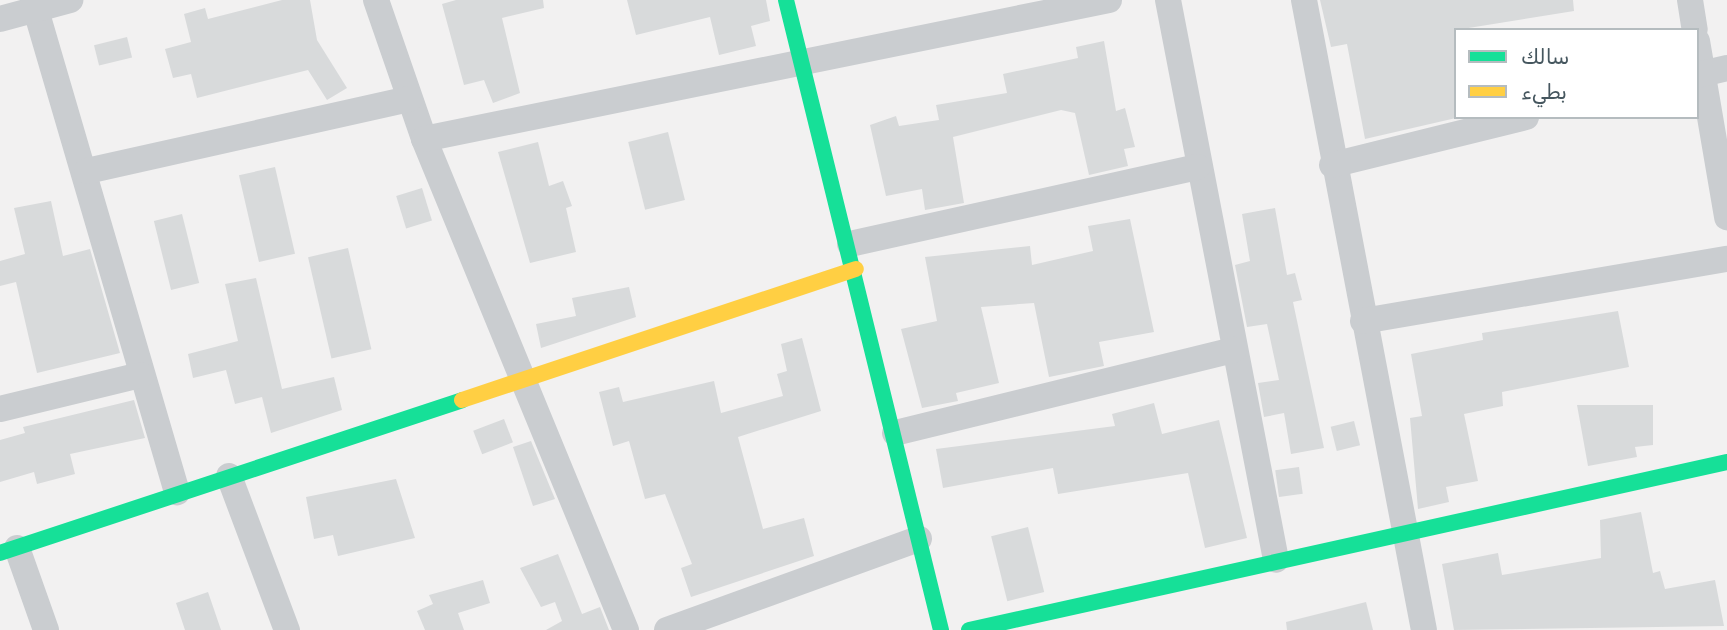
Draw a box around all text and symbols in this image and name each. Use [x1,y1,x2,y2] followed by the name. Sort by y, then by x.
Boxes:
[1454,28,1699,119] legend
[1521,44,1569,69] text: سالك
[1521,79,1567,104] text: بطيء

